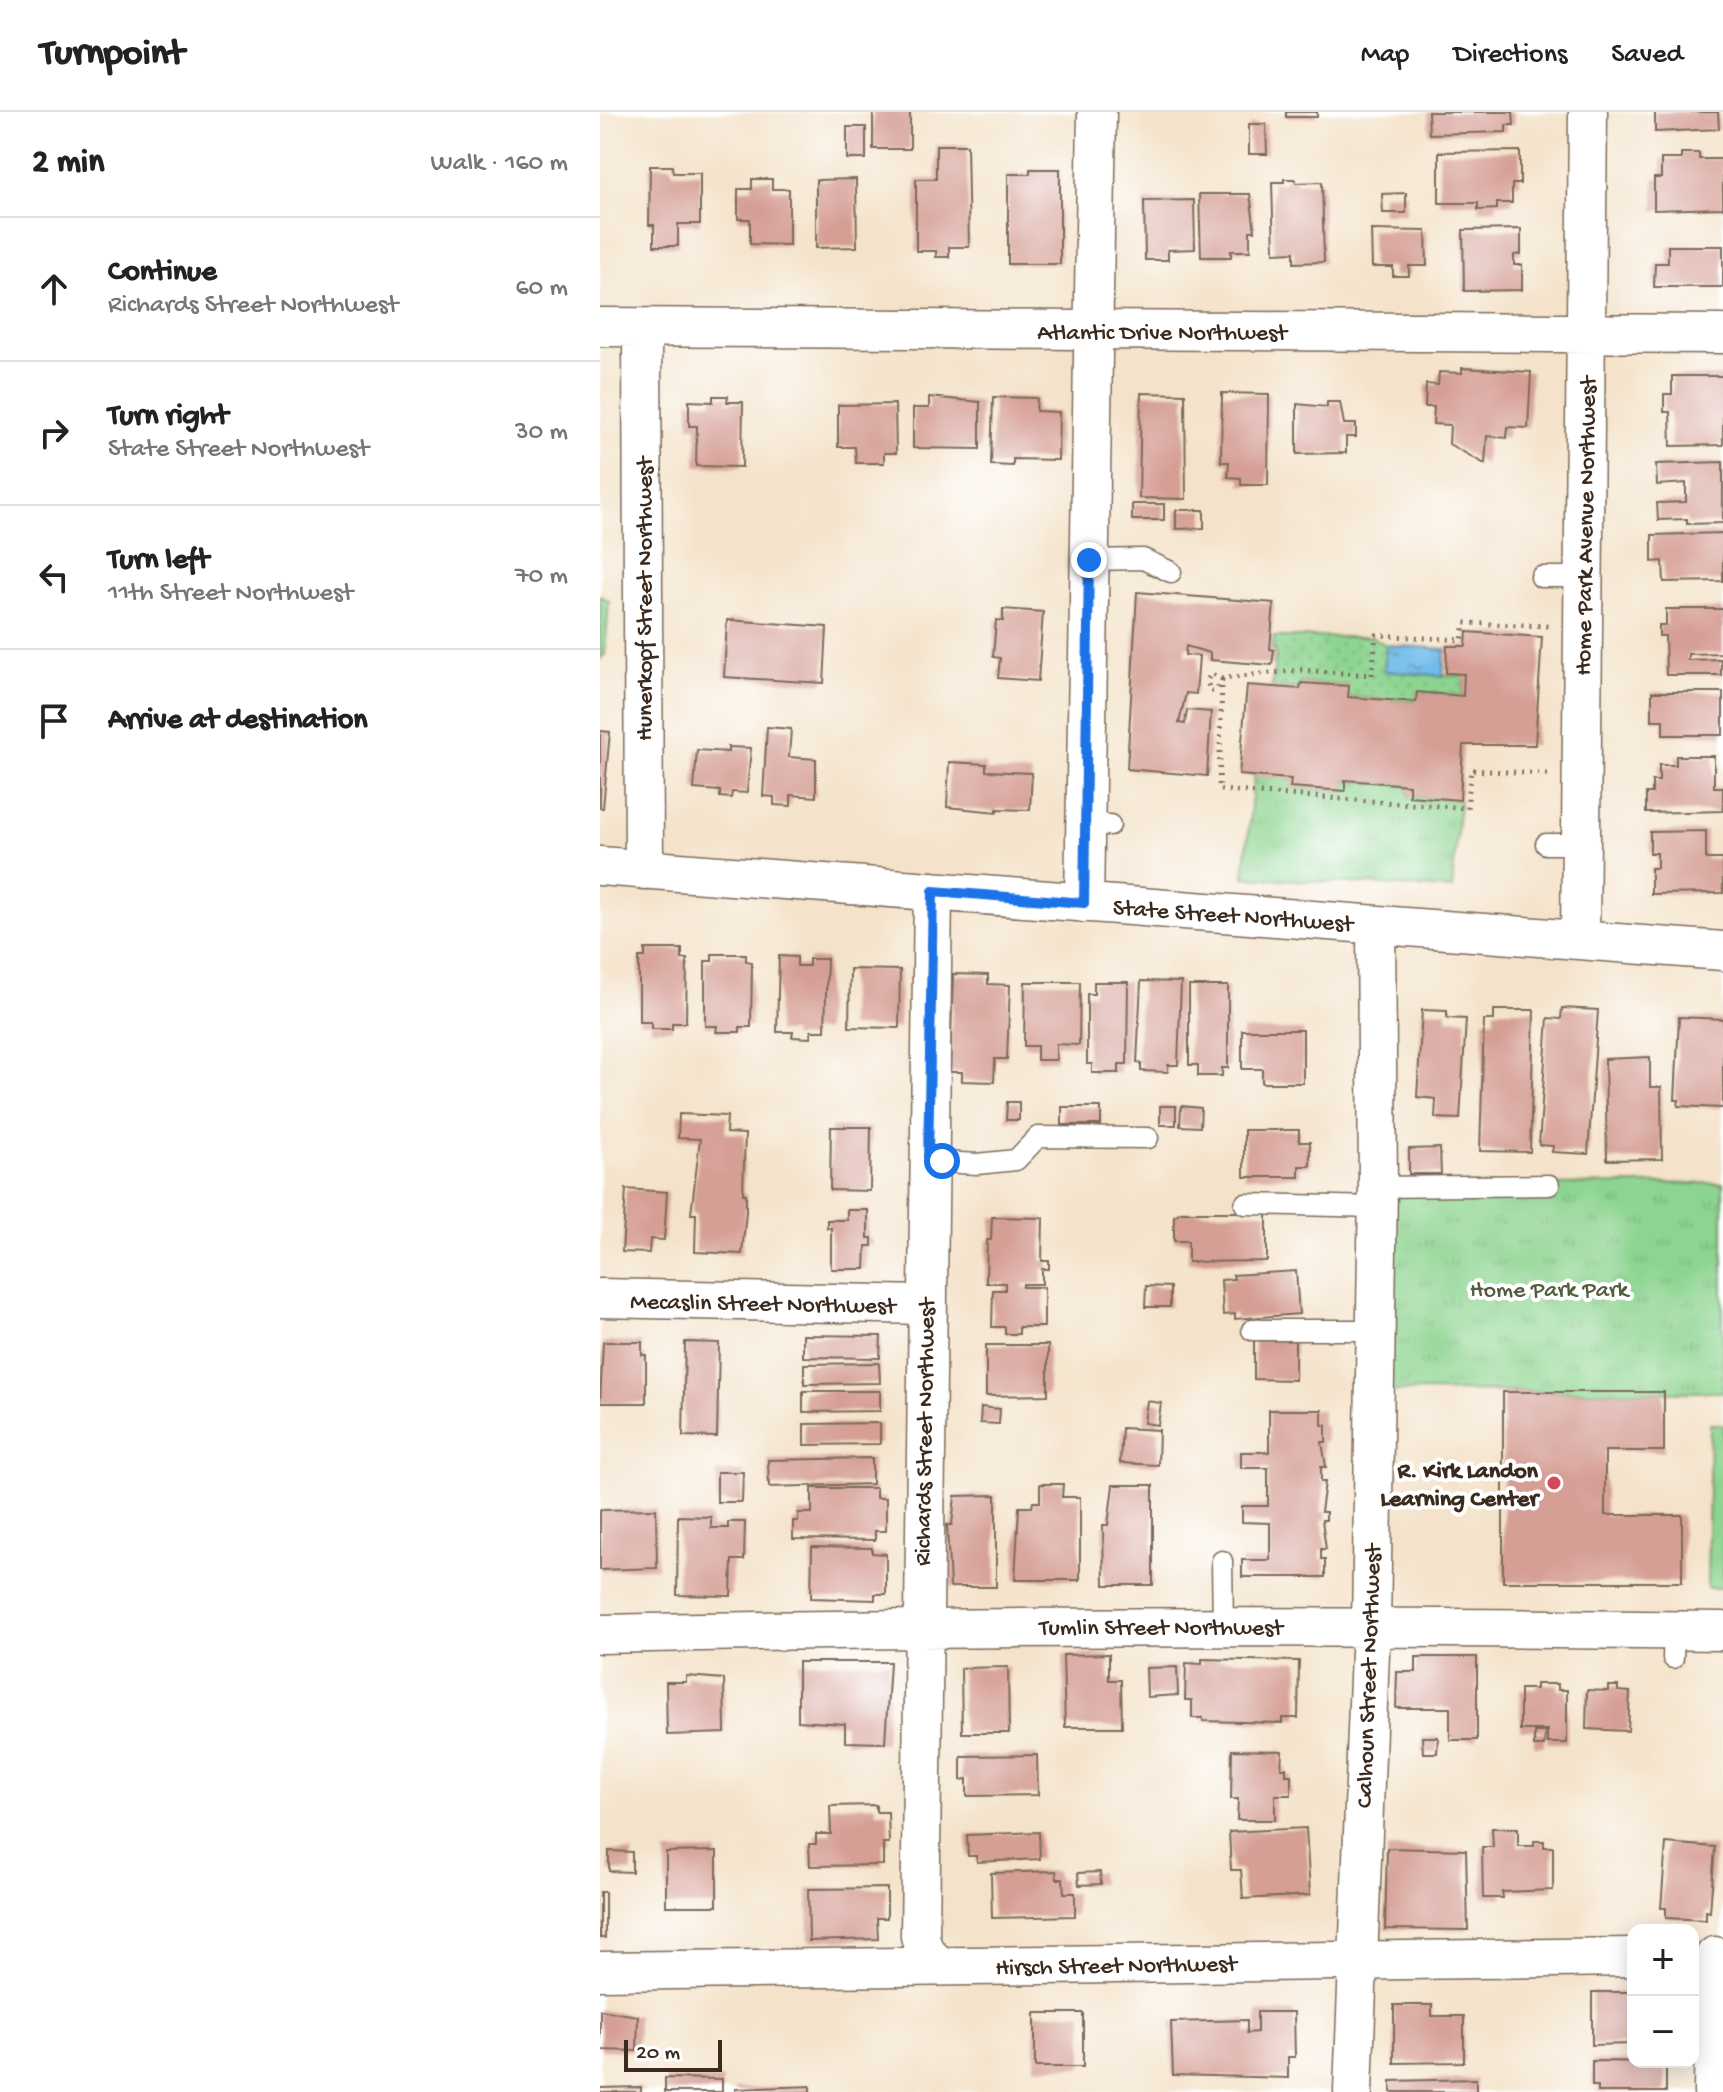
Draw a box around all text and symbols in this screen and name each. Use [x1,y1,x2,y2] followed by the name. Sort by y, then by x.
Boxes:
[40,33,184,77] text: Turnpoint
[1361,39,1409,72] text: Map
[1453,39,1567,72] text: Directions
[1611,39,1683,72] text: Saved
[32,144,104,184] text: 2 min
[431,149,568,180] text: Walk · 160 m
[108,256,217,291] text: Continue
[32,267,76,311] icon: ahead
[515,274,568,305] text: 60 m
[108,291,398,322] text: Richards Street Northwest
[1037,320,1289,349] street label: Atlantic Drive Northwest
[1570,374,1605,676] street label: Home Park Avenue Northwest
[108,400,228,435] text: Turn right
[32,411,76,455] icon: right
[515,418,568,449] text: 30 m
[108,435,369,466] text: State Street Northwest
[632,455,661,741] street label: Hunerkopf Street Northwest
[1071,542,1107,578] route end
[108,544,209,579] text: Turn left
[32,555,76,599] icon: left
[515,562,568,593] text: 70 m
[108,579,353,610] text: 11th Street Northwest
[32,699,76,743] icon: arrive
[108,704,368,739] text: Arrive at destination
[1112,895,1356,941] street label: State Street Northwest
[924,1143,960,1179] route start
[1470,1277,1631,1306] park label: Home Park Park
[630,1289,898,1322] street label: Mecaslin Street Northwest
[910,1296,943,1566] street label: Richards Street Northwest
[1380,1458,1540,1515] place label: R. Kirk Landon Learning Center
[1545,1474,1563,1492] marker: R. Kirk Landon Learning Center
[1351,1542,1390,1809] street label: Calhoun Street Northwest
[1037,1615,1285,1644] street label: Tumlin Street Northwest
[1627,1924,1699,2068] map controls
[1627,1924,1699,1996] button: +
[995,1951,1239,1984] street label: Hirsch Street Northwest
[1627,1996,1699,2068] button: −
[624,2036,722,2072] scale bar
[636,2041,680,2067] text: 20 m

